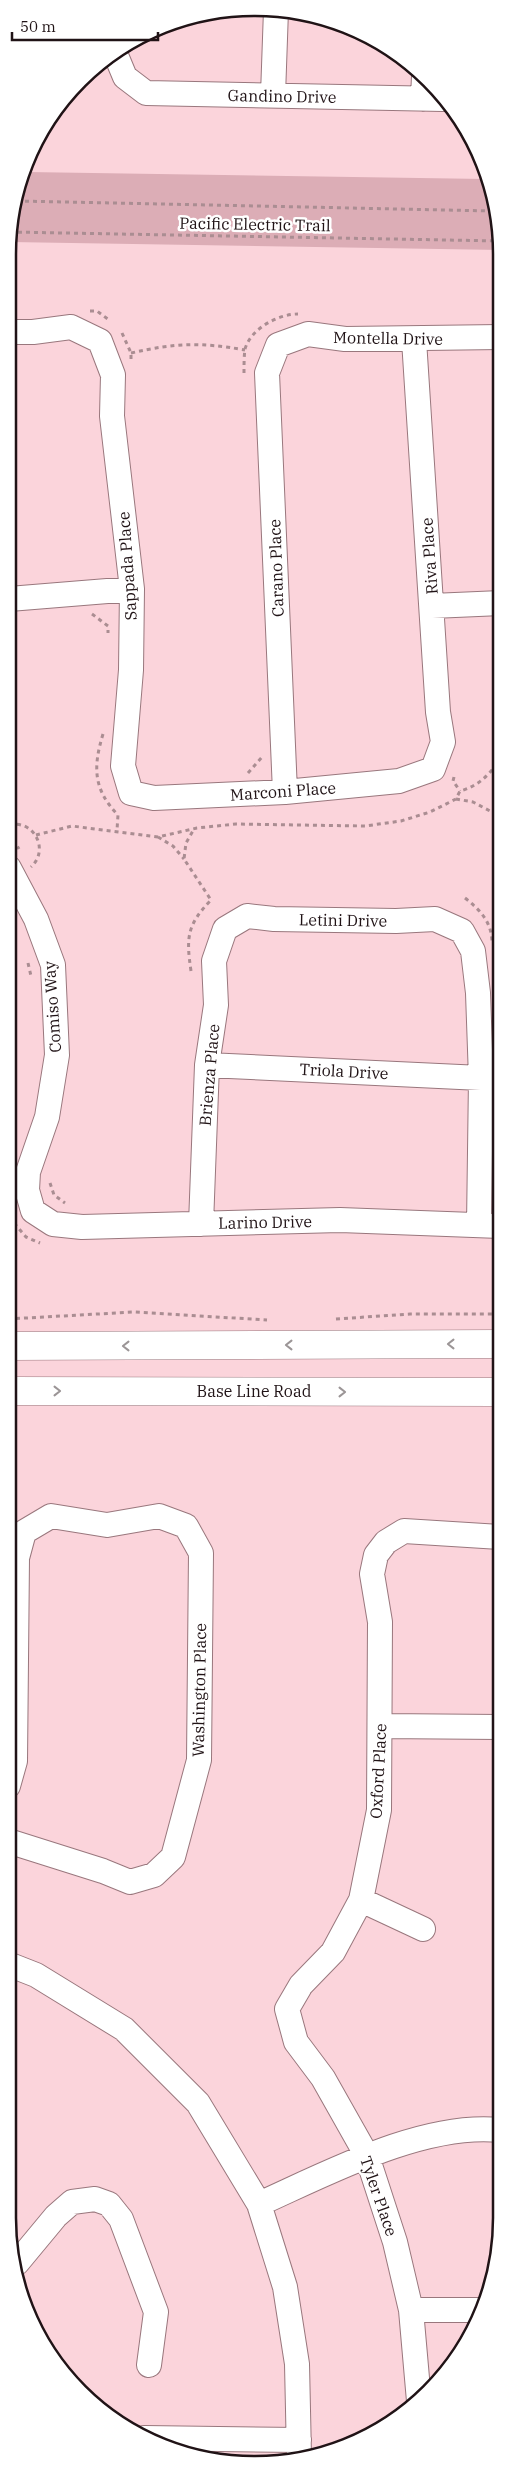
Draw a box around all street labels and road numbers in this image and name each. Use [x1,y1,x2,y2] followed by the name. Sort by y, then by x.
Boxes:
[227,85,337,107] street label: Gandino Drive
[179,213,331,235] street label: Pacific Electric Trail
[333,327,443,349] street label: Montella Drive
[113,511,141,621] street label: Sappada Place
[416,517,442,595] street label: Riva Place
[264,519,288,617] street label: Carano Place
[229,777,337,805] street label: Marconi Place
[299,909,387,931] street label: Letini Drive
[39,960,65,1053] street label: Comiso Way
[195,1023,223,1127] street label: Brienza Place
[299,1059,389,1083] street label: Triola Drive
[218,1211,312,1233] street label: Larino Drive
[197,1381,312,1401] street label: Base Line Road
[188,1623,210,1757] street label: Washington Place
[366,1723,390,1819] street label: Oxford Place
[356,2153,402,2239] street label: Tyler Place

